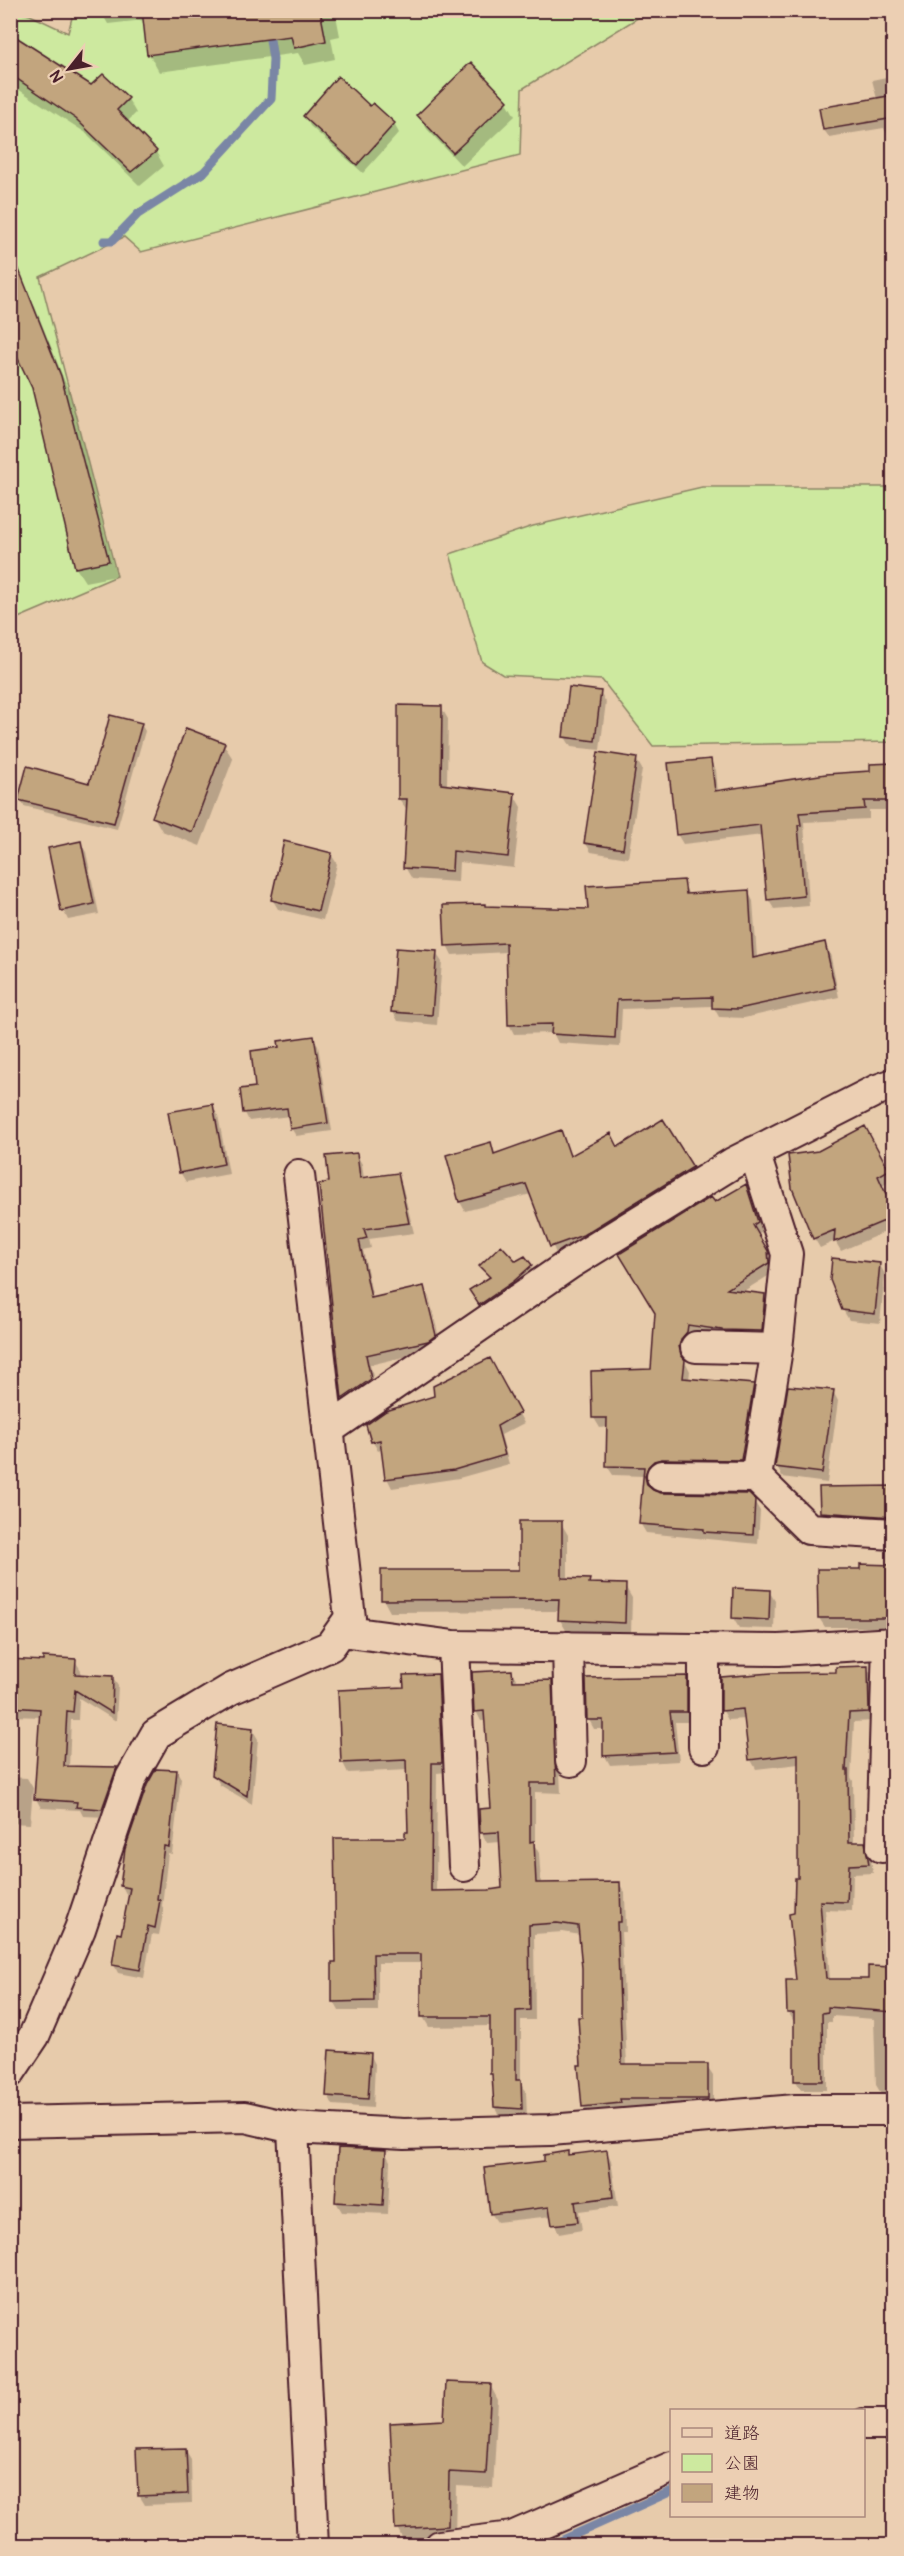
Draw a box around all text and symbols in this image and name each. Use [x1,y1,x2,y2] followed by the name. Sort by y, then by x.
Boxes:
[39,39,99,99] north arrow
[46,66,68,86] text: N
[670,2409,865,2517] legend
[724,2422,760,2445] text: 道路
[724,2452,760,2475] text: 公園
[724,2482,760,2505] text: 建物

